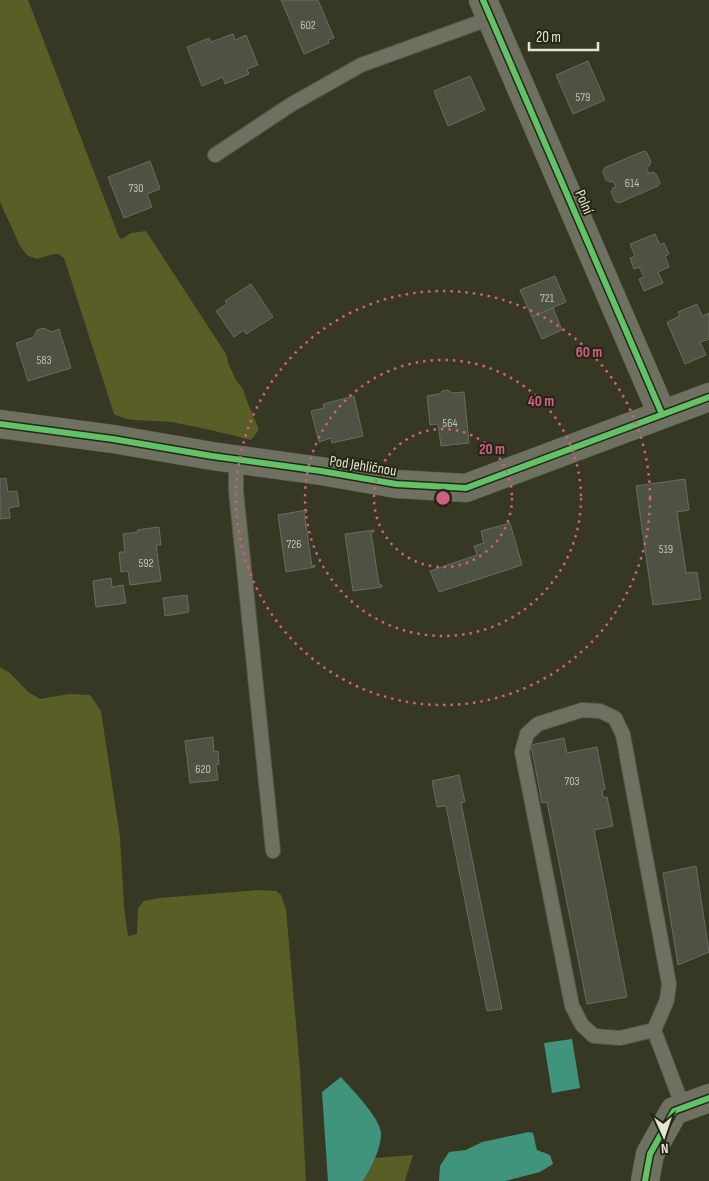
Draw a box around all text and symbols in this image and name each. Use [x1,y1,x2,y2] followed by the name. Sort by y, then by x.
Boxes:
[300,18,316,33] house number: 602
[529,20,598,52] scale bar
[536,28,561,47] text: 20 m
[576,90,590,105] house number: 579
[625,176,639,191] house number: 614
[128,181,144,196] house number: 730
[570,187,598,217] street label: Polní
[540,291,555,306] house number: 721
[576,343,602,362] text: 60 m
[36,353,52,368] house number: 583
[528,392,554,411] text: 40 m
[442,416,458,431] house number: 564
[479,440,505,459] text: 20 m
[328,451,398,481] street label: Pod Jehličnou
[434,489,452,507] centre of rings
[287,537,302,552] house number: 726
[659,542,673,557] house number: 519
[138,556,154,571] house number: 592
[195,762,211,777] house number: 620
[564,774,580,789] house number: 703
[639,1111,689,1161] north arrow
[660,1140,669,1157] text: N

